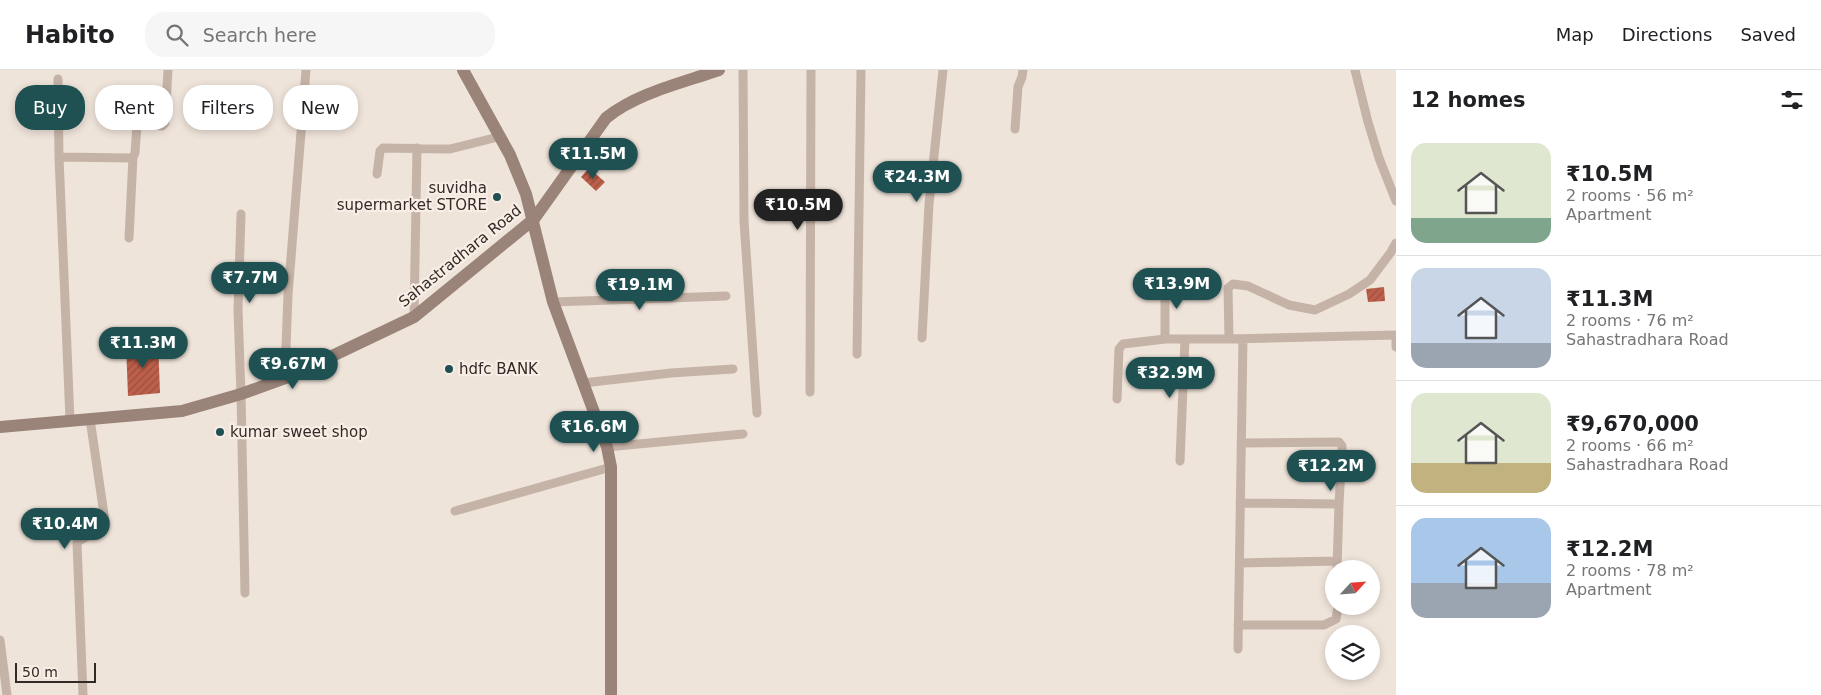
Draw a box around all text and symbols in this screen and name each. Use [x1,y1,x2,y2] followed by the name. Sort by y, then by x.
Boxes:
[145,12,495,57] search box
[25,21,115,49] text: Habito
[163,21,191,49] icon: search
[203,24,317,46] text: Search here
[1556,24,1594,45] text: Map
[1622,24,1712,45] text: Directions
[1740,24,1796,45] text: Saved
[15,85,85,130] chip: Buy
[95,85,173,130] chip: Rent
[183,85,273,130] chip: Filters
[283,85,358,130] chip: New
[1778,86,1806,114] icon: filters
[1411,88,1526,112] text: 12 homes
[552,138,634,180] pin: ₹11.5M
[560,144,626,163] text: ₹11.5M
[876,160,958,203] pin: ₹24.3M
[1566,162,1653,186] text: ₹10.5M
[1451,163,1511,223] icon: home
[884,167,950,186] text: ₹24.3M
[337,179,487,214] place label: suvidha supermarket STORE
[1566,186,1694,205] text: 2 rooms · 56 m²
[757,189,839,231] pin: ₹10.5M
[491,191,503,203] marker: suvidha supermarket STORE
[765,195,831,214] text: ₹10.5M
[395,201,525,311] street label: Sahastradhara Road
[1566,205,1652,224] text: Apartment
[215,262,285,304] pin: ₹7.7M
[222,268,278,287] text: ₹7.7M
[599,268,681,311] pin: ₹19.1M
[1136,268,1218,310] pin: ₹13.9M
[1144,274,1210,293] text: ₹13.9M
[607,275,673,294] text: ₹19.1M
[1566,287,1653,311] text: ₹11.3M
[1451,288,1511,348] icon: home
[1566,311,1694,330] text: 2 rooms · 76 m²
[102,326,184,369] pin: ₹11.3M
[1566,330,1729,349] text: Sahastradhara Road
[110,333,176,352] text: ₹11.3M
[252,348,334,390] pin: ₹9.67M
[260,354,326,373] text: ₹9.67M
[1129,356,1211,399] pin: ₹32.9M
[459,360,539,378] place label: hdfc BANK
[443,363,455,375] marker: hdfc BANK
[1137,363,1203,382] text: ₹32.9M
[553,410,635,453] pin: ₹16.6M
[1566,412,1699,436] text: ₹9,670,000
[1451,413,1511,473] icon: home
[561,417,627,436] text: ₹16.6M
[230,423,368,441] place label: kumar sweet shop
[214,426,226,438] marker: kumar sweet shop
[1566,436,1694,455] text: 2 rooms · 66 m²
[1290,450,1372,492] pin: ₹12.2M
[1566,455,1729,474] text: Sahastradhara Road
[1298,456,1364,475] text: ₹12.2M
[24,508,106,550] pin: ₹10.4M
[32,514,98,533] text: ₹10.4M
[1566,537,1653,561] text: ₹12.2M
[1451,538,1511,598] icon: home
[1325,560,1380,615] north arrow
[1325,560,1380,680] map controls
[1566,561,1694,580] text: 2 rooms · 78 m²
[1566,580,1652,599] text: Apartment
[1325,625,1380,680] button: layers
[15,660,96,683] scale bar
[22,664,58,680] text: 50 m

